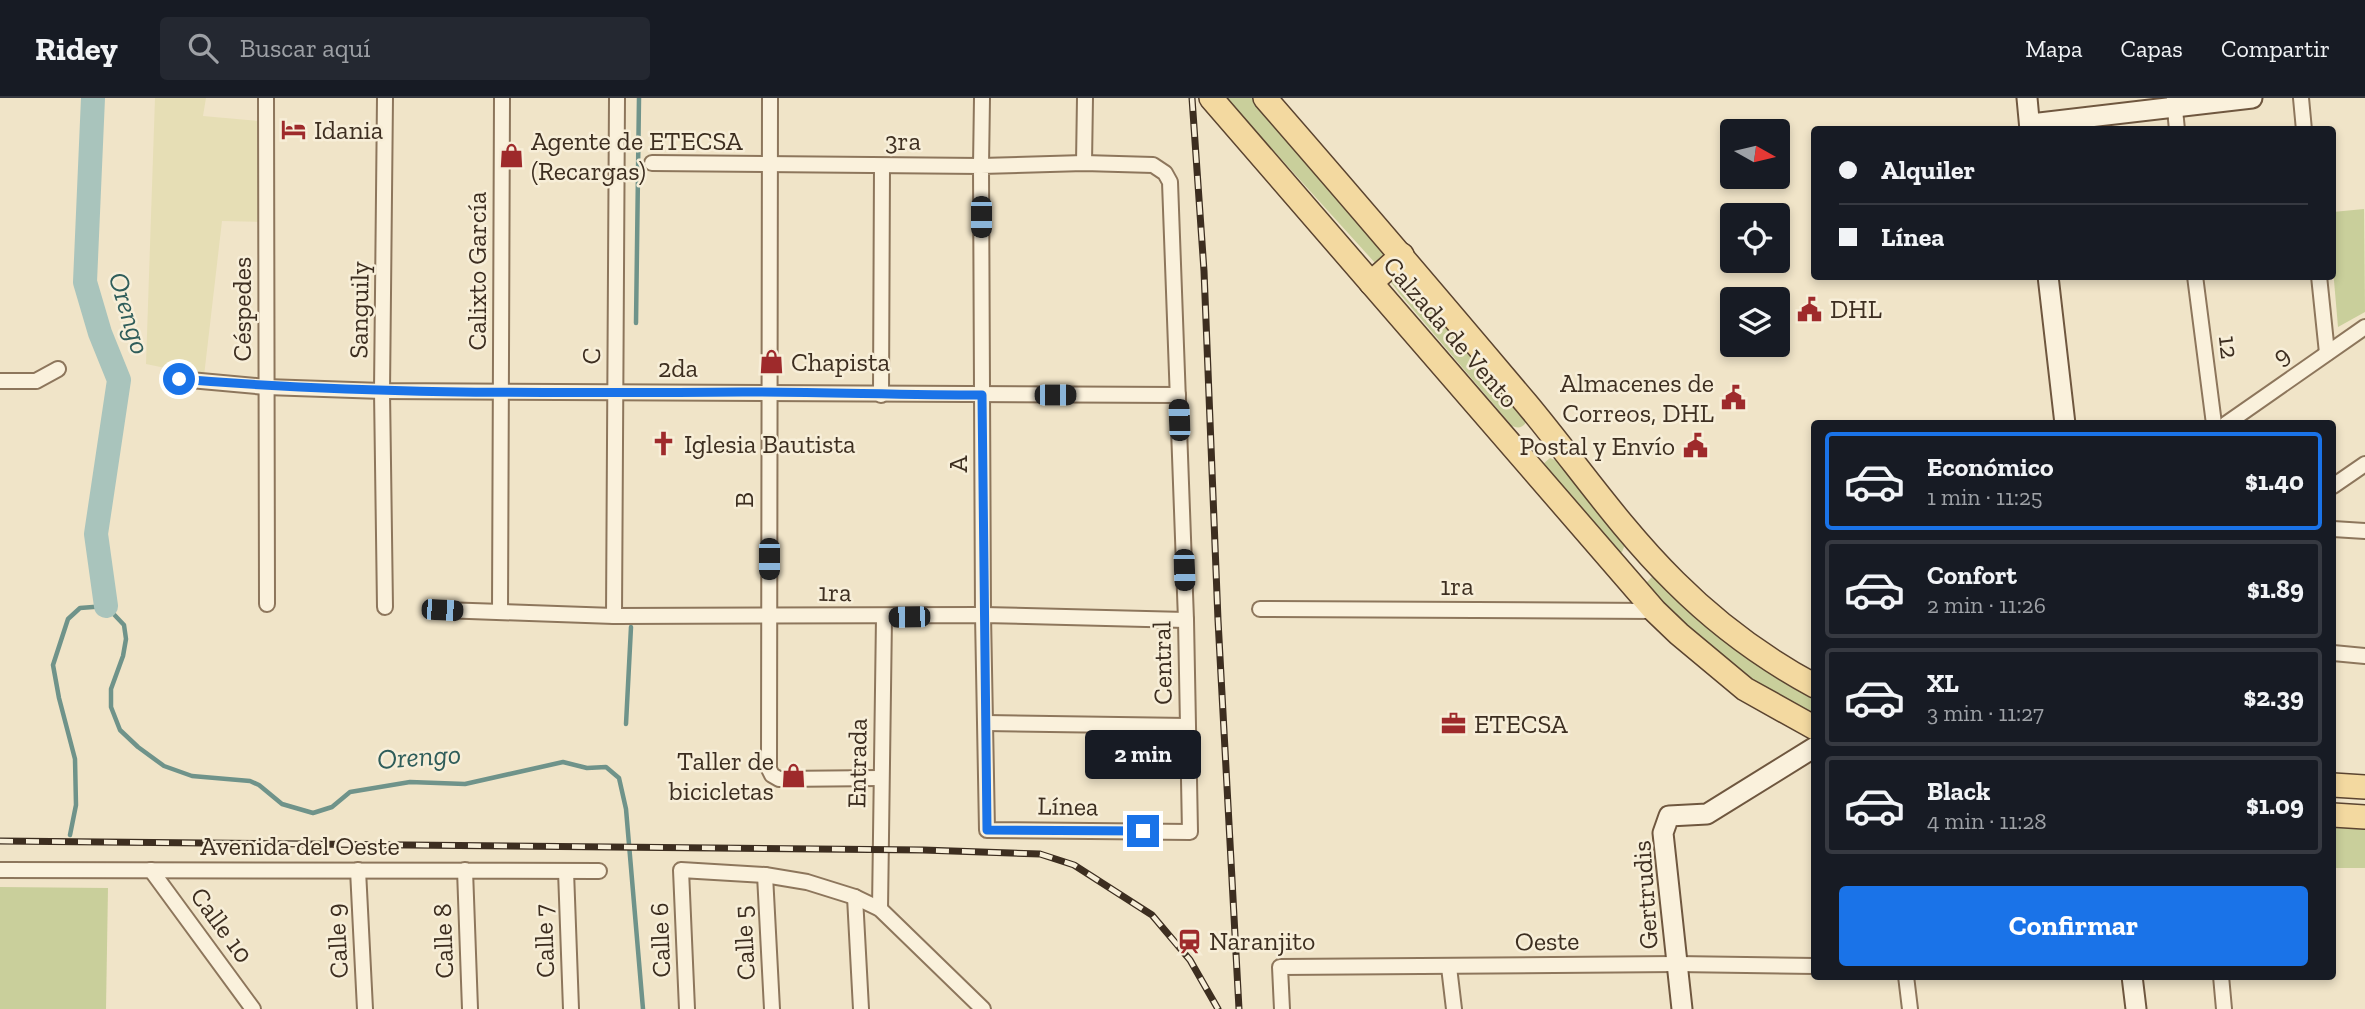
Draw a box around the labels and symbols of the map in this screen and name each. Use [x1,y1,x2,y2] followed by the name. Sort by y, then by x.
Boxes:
[314,114,384,146] place label: Idania
[280,116,308,144] hotel icon: Idania
[1720,119,1790,189] north arrow
[531,125,744,187] place label: Agente de ETECSA (Recargas)
[885,125,922,157] street label: 3ra
[497,142,525,170] shop icon: Agente de ETECSA (Recargas)
[461,191,493,351] street label: Calixto García
[971,196,992,238] car
[1376,250,1526,414] street label: Calzada de Vento
[226,257,258,361] street label: Céspedes
[342,260,376,359] street label: Sanguily
[101,268,158,358] water label: Orengo
[1830,293,1882,325] place label: DHL
[1796,295,1824,323] public building icon: DHL
[2212,333,2246,361] street label: 12
[2266,338,2296,372] street label: 9
[791,346,891,378] place label: Chapista
[575,347,607,365] street label: C
[757,348,785,376] shop icon: Chapista
[658,352,699,384] street label: 2da
[163,363,195,395] route start
[1560,367,1714,429] place label: Almacenes de Correos, DHL
[1720,384,1748,412] public building icon: Almacenes de Correos, DHL
[1035,385,1077,406] car
[1168,399,1191,441] car
[684,428,856,460] place label: Iglesia Bautista
[650,430,678,458] church icon: Iglesia Bautista
[1520,430,1675,462] place label: Postal y Envío
[1681,432,1709,460] public building icon: Postal y Envío
[942,454,974,472] street label: A
[728,492,760,508] street label: B
[759,538,780,580] car
[1173,549,1196,591] car
[1440,570,1474,602] street label: 1ra
[818,576,852,608] street label: 1ra
[421,598,464,622] car
[888,606,931,628] car
[1145,621,1179,705] street label: Central
[1474,708,1569,740] place label: ETECSA
[1440,710,1468,738] office icon: ETECSA
[840,717,874,808] street label: Entrada
[1085,730,1201,778] callout: 2 min
[376,737,462,776] water label: Orengo
[668,745,774,807] place label: Taller de bicicletas
[780,762,808,790] shop icon: Taller de bicicletas
[1037,789,1099,823] street label: Línea
[1127,815,1159,847] route end
[200,830,400,862] street label: Avenida del Oeste
[1625,839,1665,951] street label: Gertrudis
[184,881,260,969] street label: Calle 10
[643,902,677,978] street label: Calle 6
[319,903,355,979] street label: Calle 9
[426,903,460,979] street label: Calle 8
[527,904,561,978] street label: Calle 7
[726,905,762,981] street label: Calle 5
[1515,924,1579,958] street label: Oeste
[1209,925,1315,957] place label: Naranjito
[1175,927,1203,955] station icon: Naranjito

